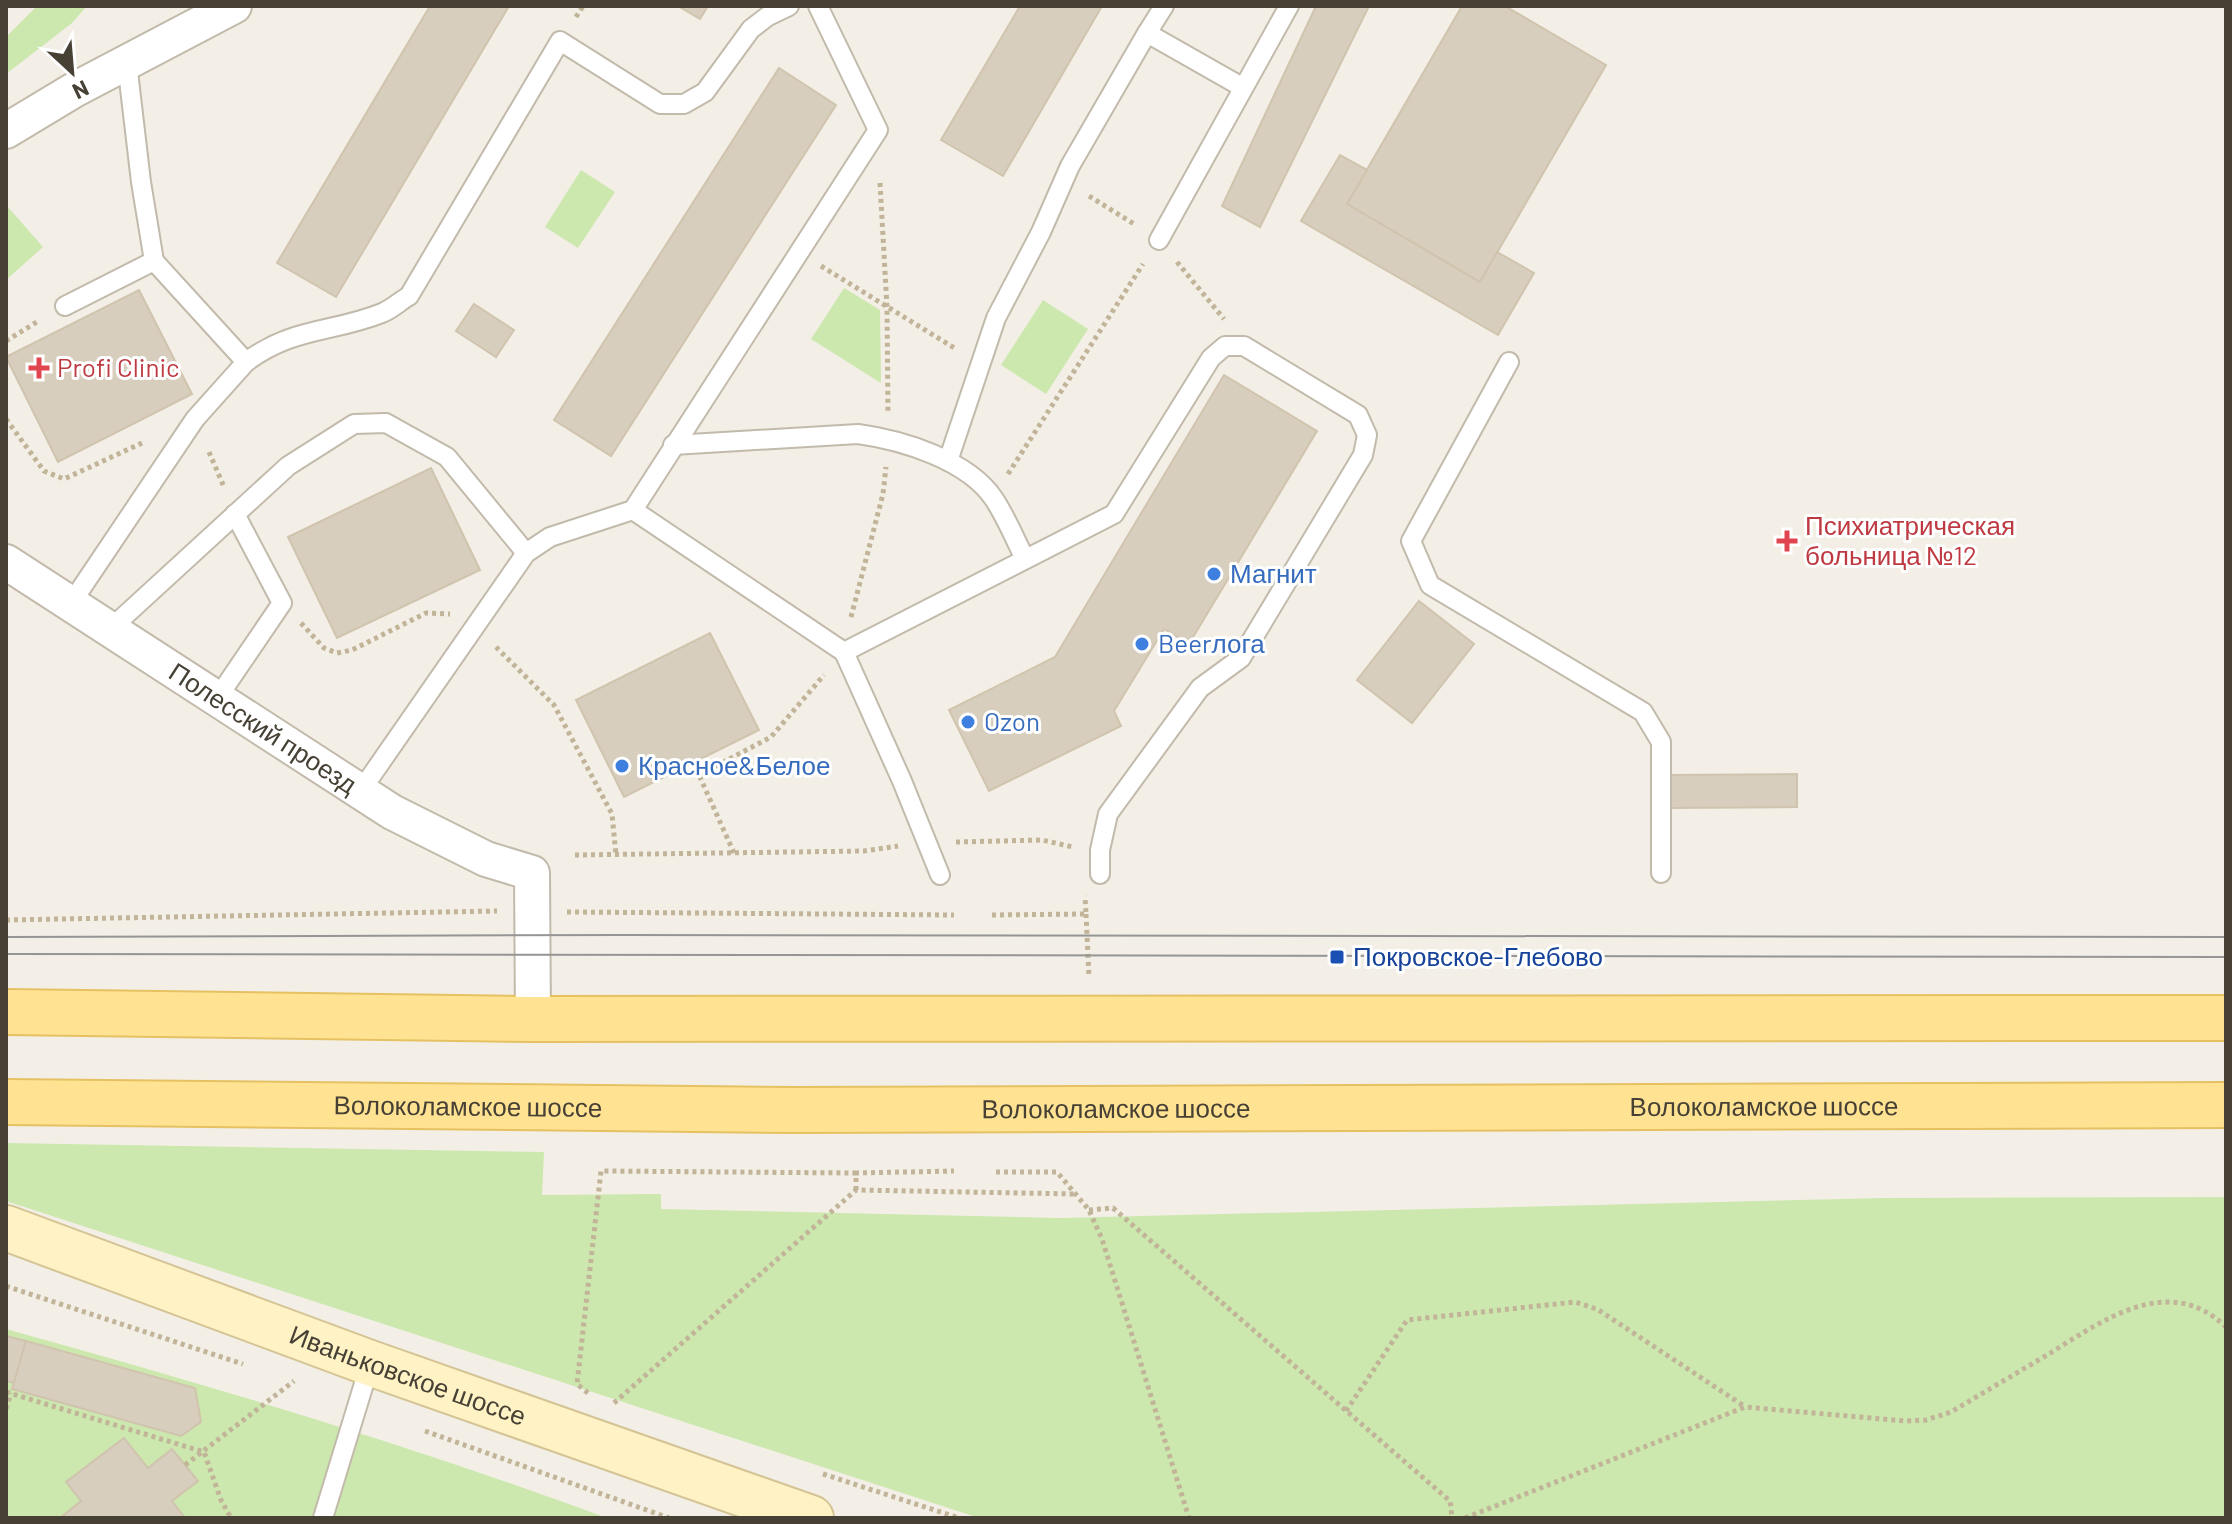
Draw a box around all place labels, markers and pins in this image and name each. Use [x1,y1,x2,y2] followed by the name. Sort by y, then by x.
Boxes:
[57,351,180,382] place label: Profi Clinic
[28,357,50,379] marker: Profi Clinic
[1805,509,2015,570] place label: Психиатрическая больница №12
[1776,530,1798,552] marker: Психиатрическая больница №12
[1230,557,1317,588] place label: Магнит
[1205,565,1223,583] marker: Магнит
[1158,627,1265,658] place label: Beerлога
[1133,635,1151,653] marker: Beerлога
[984,705,1040,736] place label: Ozon
[959,713,977,731] marker: Ozon
[638,749,831,780] place label: Красное&Белое
[613,757,631,775] marker: Красное&Белое
[1353,940,1603,971] place label: Покровское-Глебово
[1328,948,1346,966] marker: Покровское-Глебово

